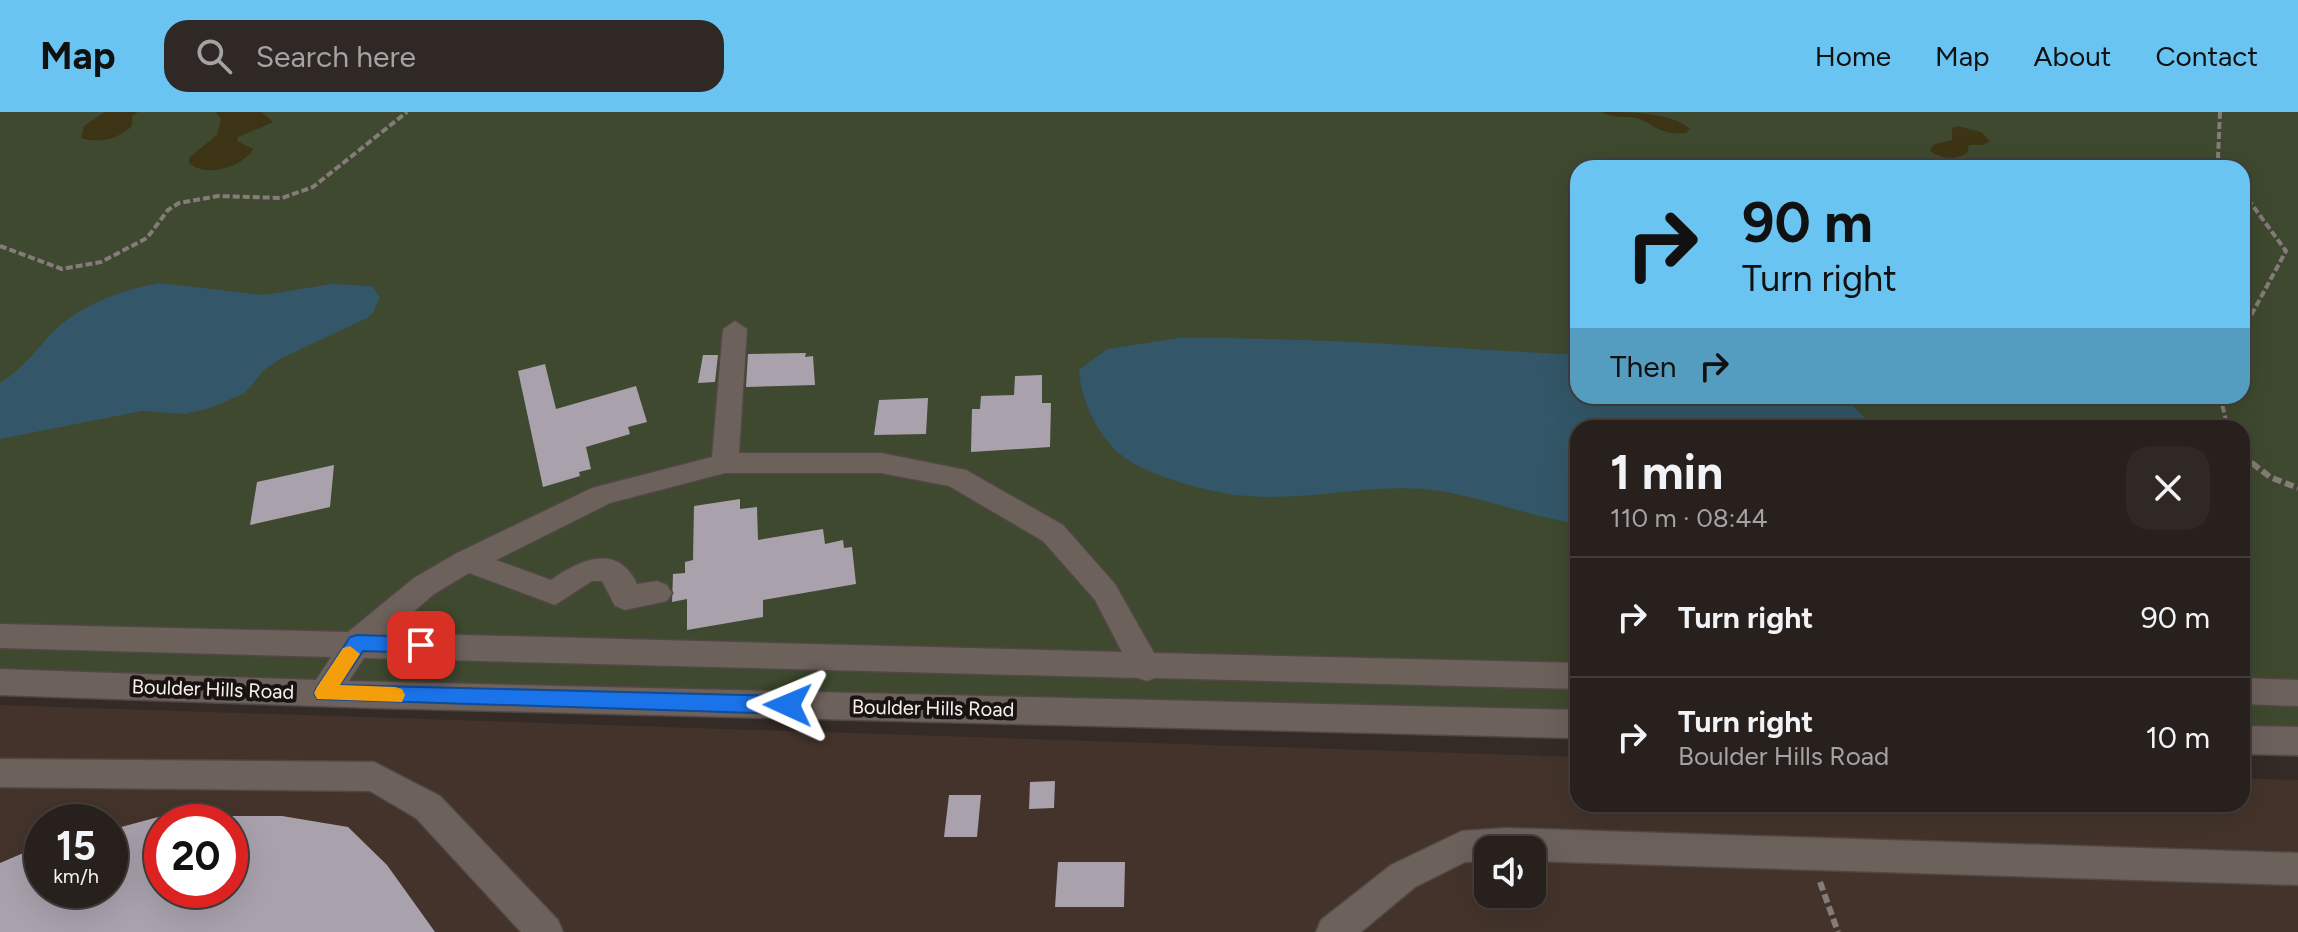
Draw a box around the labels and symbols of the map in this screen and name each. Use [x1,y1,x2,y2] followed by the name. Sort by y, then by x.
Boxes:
[387,611,455,679] pin
[746,663,830,747] position arrow
[131,674,295,704] street label: Boulder Hills Road
[852,695,1014,721] street label: Boulder Hills Road
[144,804,248,908] speed limit sign: 20

